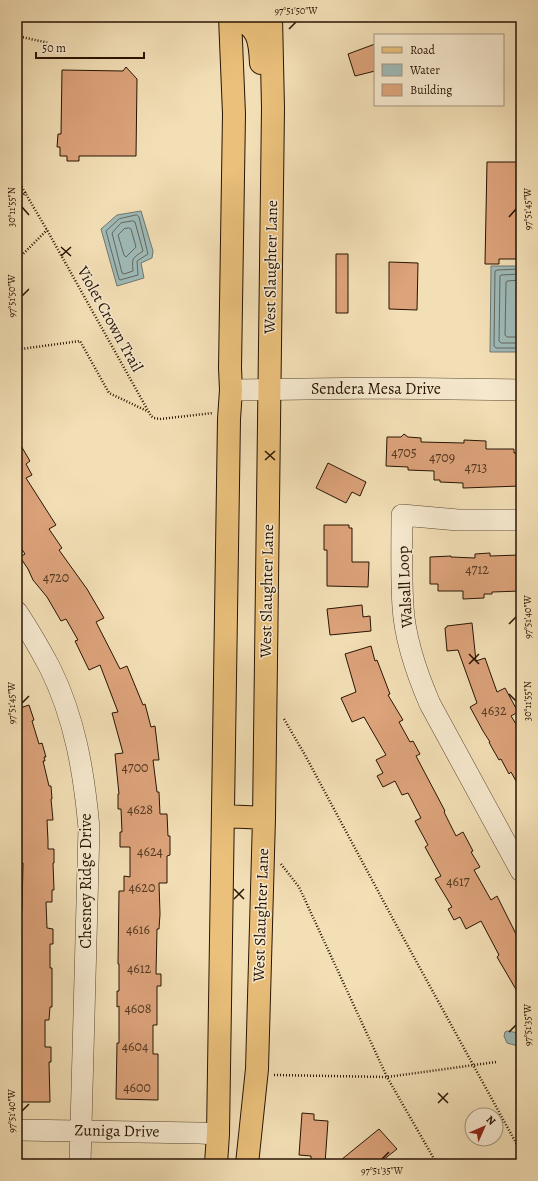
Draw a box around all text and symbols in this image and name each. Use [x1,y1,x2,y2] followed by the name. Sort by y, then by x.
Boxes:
[274,4,318,17] text: 97°51'50"W
[36,34,144,60] scale bar
[374,34,504,106] legend
[42,40,66,56] text: 50 m
[410,42,436,58] text: Road
[409,62,440,78] text: Water
[410,82,452,98] text: Building
[5,187,18,227] text: 30°11'55"N
[521,187,534,230] text: 97°51'45"W
[259,200,283,335] street label: West Slaughter Lane
[71,261,148,376] street label: Violet Crown Trail
[5,274,18,318] text: 97°51'50"W
[311,378,441,400] street label: Sendera Mesa Drive
[391,443,417,462] house number: 4705
[429,448,455,467] house number: 4709
[465,458,488,477] house number: 4713
[255,524,279,659] street label: West Slaughter Lane
[392,545,418,630] street label: Walsall Loop
[465,560,489,579] house number: 4712
[43,568,69,587] house number: 4720
[521,595,534,639] text: 97°51'40"W
[5,681,18,724] text: 97°51'45"W
[521,681,534,721] text: 30°11'55"N
[481,701,507,720] house number: 4632
[121,758,149,777] house number: 4700
[127,800,153,819] house number: 4628
[75,813,97,949] street label: Chesney Ridge Drive
[137,842,163,861] house number: 4624
[248,848,274,983] street label: West Slaughter Lane
[446,872,470,891] house number: 4617
[129,878,155,897] house number: 4620
[126,920,150,939] house number: 4616
[127,959,151,978] house number: 4612
[124,999,152,1018] house number: 4608
[521,1003,534,1046] text: 97°51'35"W
[122,1037,148,1056] house number: 4604
[123,1078,151,1097] house number: 4600
[5,1089,18,1133] text: 97°51'40"W
[464,1107,504,1147] north arrow
[483,1112,499,1128] text: N
[74,1119,160,1143] street label: Zuniga Drive
[361,1164,404,1177] text: 97°51'35"W

